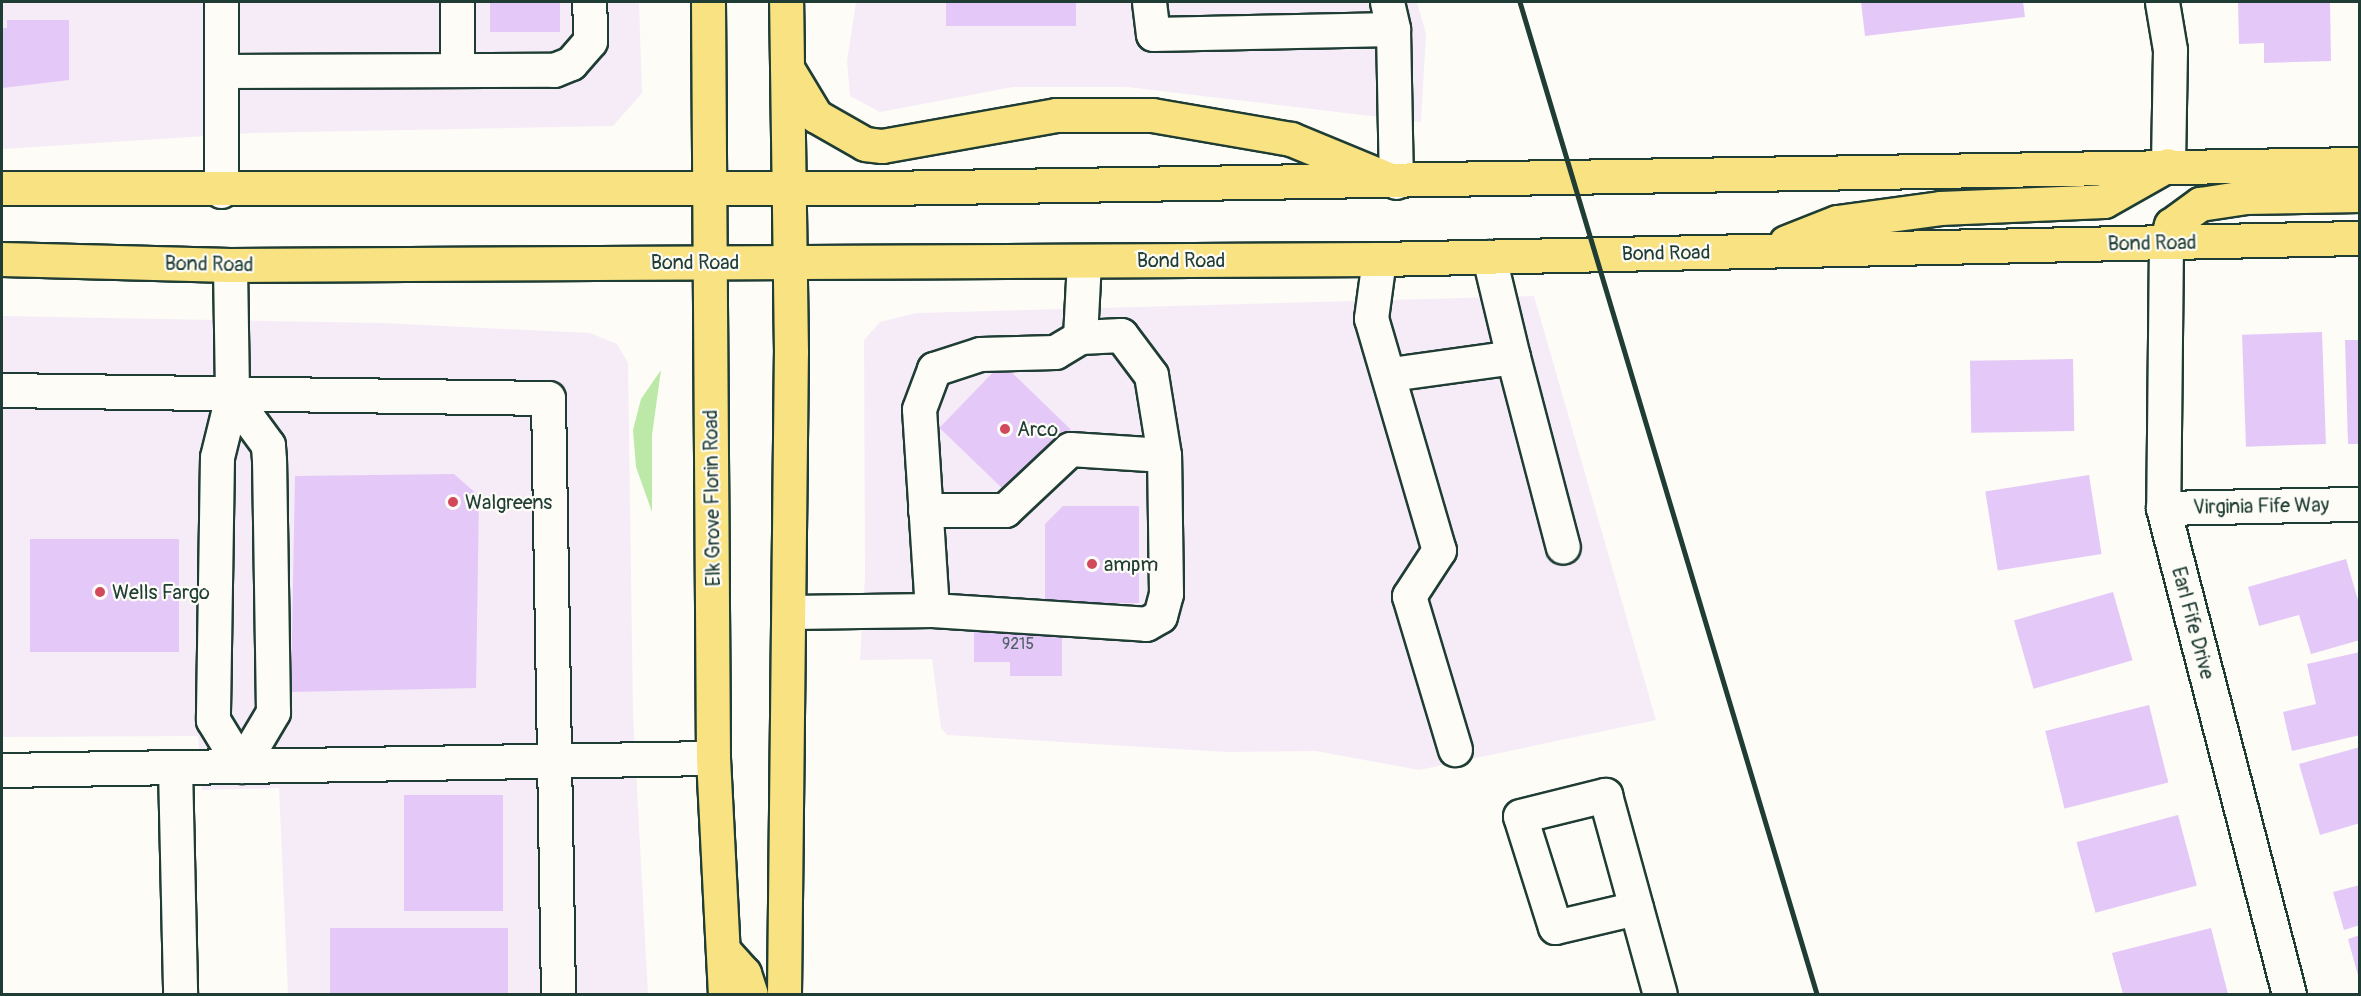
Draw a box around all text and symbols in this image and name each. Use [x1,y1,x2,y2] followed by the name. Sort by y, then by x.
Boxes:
[2107,230,2197,256] street label: Bond Road
[1621,240,1711,266] street label: Bond Road
[1137,248,1225,272] street label: Bond Road
[651,250,739,274] street label: Bond Road
[164,251,254,277] street label: Bond Road
[698,409,726,587] street label: Elk Grove Florin Road
[1017,417,1058,441] place label: Arco
[998,422,1012,436] marker: Arco
[465,490,552,514] place label: Walgreens
[2193,493,2329,519] street label: Virginia Fife Way
[446,495,460,509] marker: Walgreens
[1104,552,1158,576] place label: ampm
[1085,557,1099,571] marker: ampm
[2166,564,2220,682] street label: Earl Fife Drive
[112,580,210,604] place label: Wells Fargo
[93,585,107,599] marker: Wells Fargo
[1002,634,1034,654] house number: 9215

